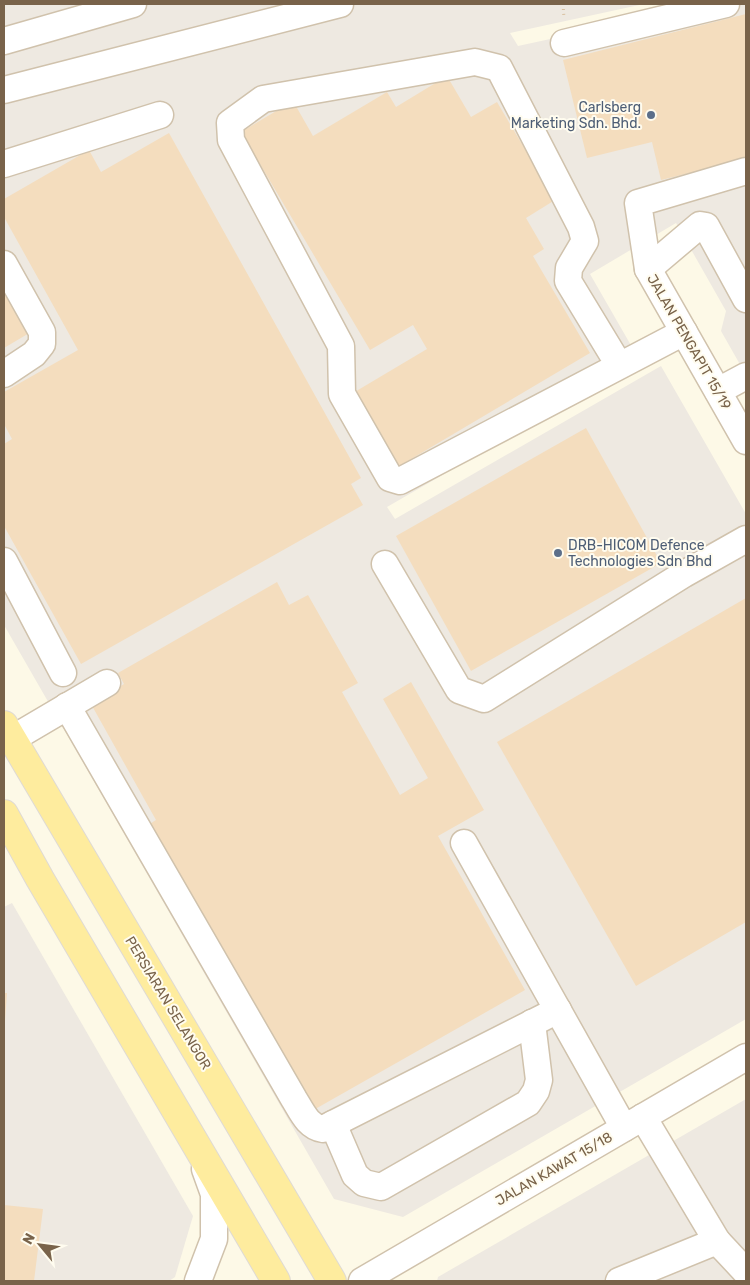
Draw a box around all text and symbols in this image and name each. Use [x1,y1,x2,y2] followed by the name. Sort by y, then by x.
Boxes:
[511,99,641,132] place label: Carlsberg Marketing Sdn. Bhd.
[645,109,657,121] marker: Carlsberg Marketing Sdn. Bhd.
[643,271,735,413] street label: JALAN PENGAPIT 15/19
[568,537,712,570] place label: DRB-HICOM Defence Technologies Sdn Bhd
[552,547,564,559] marker: DRB-HICOM Defence Technologies Sdn Bhd
[121,933,215,1073] street label: PERSIARAN SELANGOR
[493,1129,616,1209] street label: JALAN KAWAT 15/18
[15,1220,65,1270] north arrow
[19,1230,39,1247] text: N

